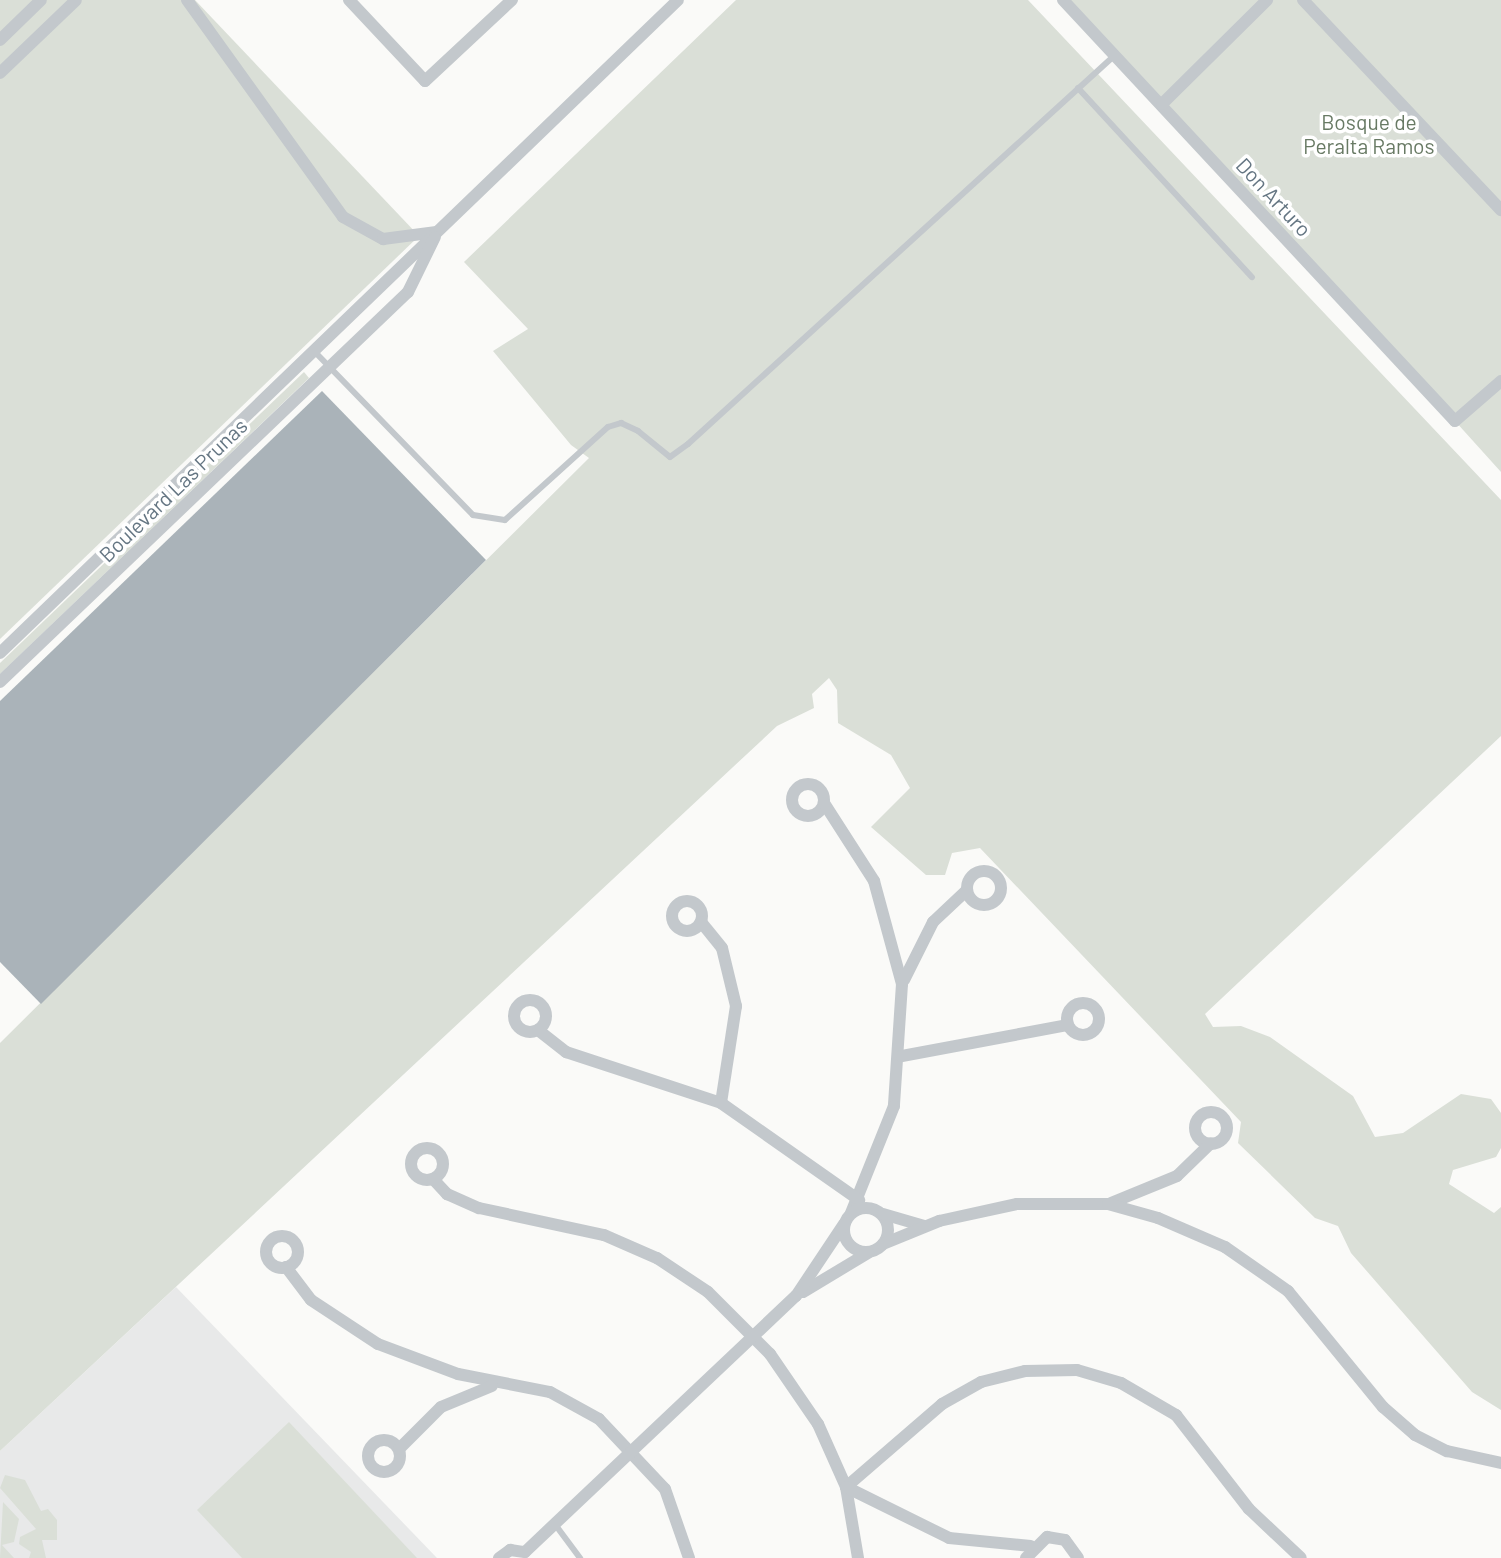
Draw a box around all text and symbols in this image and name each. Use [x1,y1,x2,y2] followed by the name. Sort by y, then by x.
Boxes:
[1303,109,1435,159] park label: Bosque de Peralta Ramos
[1231,152,1317,242] street label: Don Arturo
[94,413,252,567] street label: Boulevard Las Prunas

